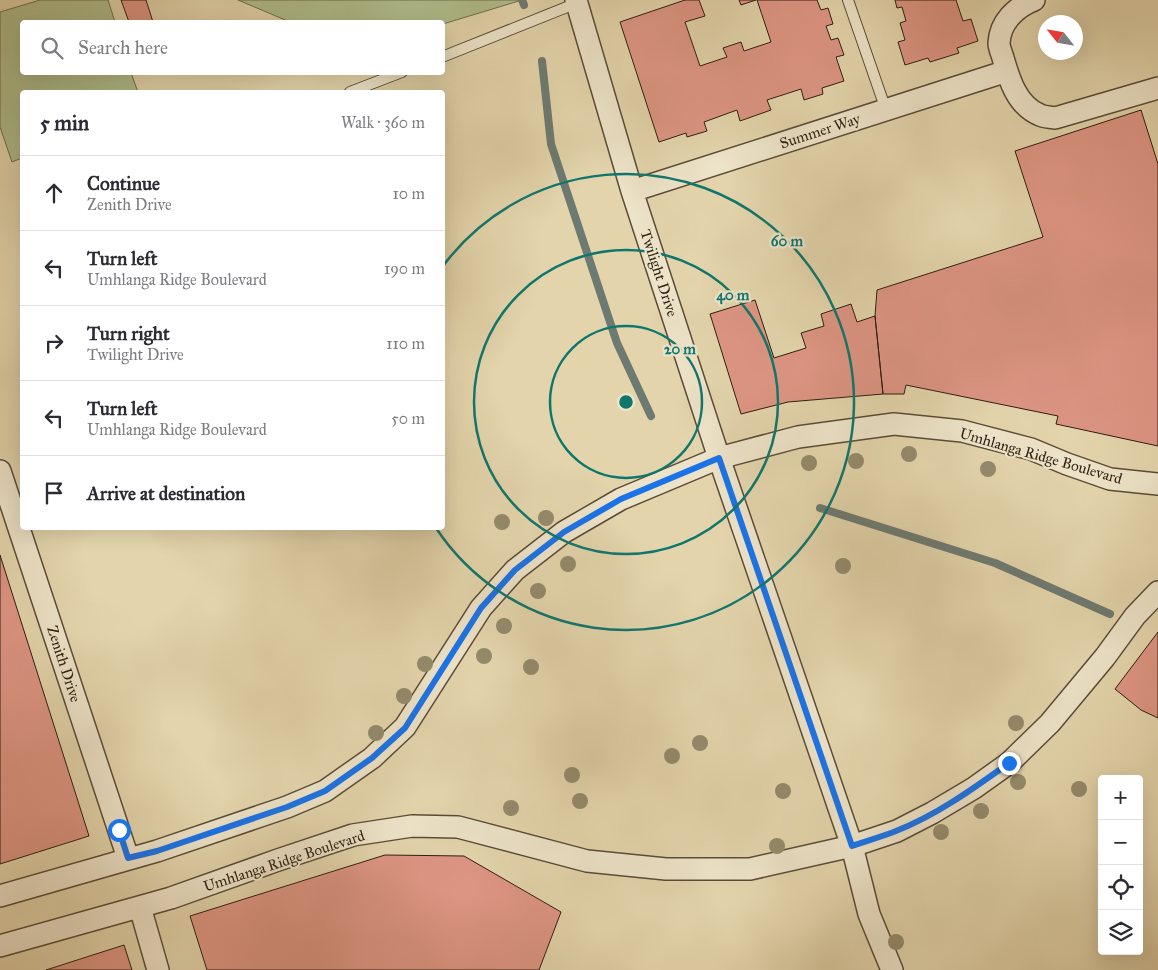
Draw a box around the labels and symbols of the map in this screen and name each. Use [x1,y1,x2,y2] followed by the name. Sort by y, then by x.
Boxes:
[1038,15,1083,60] north arrow
[777,109,863,152] street label: Summer Way
[636,227,682,319] street label: Twilight Drive
[771,232,804,250] text: 60 m
[717,286,750,305] text: 40 m
[664,340,696,358] text: 20 m
[617,393,635,411] centre of rings
[958,424,1125,488] street label: Umhlanga Ridge Boulevard
[43,623,85,705] street label: Zenith Drive
[998,752,1021,775] route end
[108,819,131,842] route start
[201,826,367,896] street label: Umhlanga Ridge Boulevard

